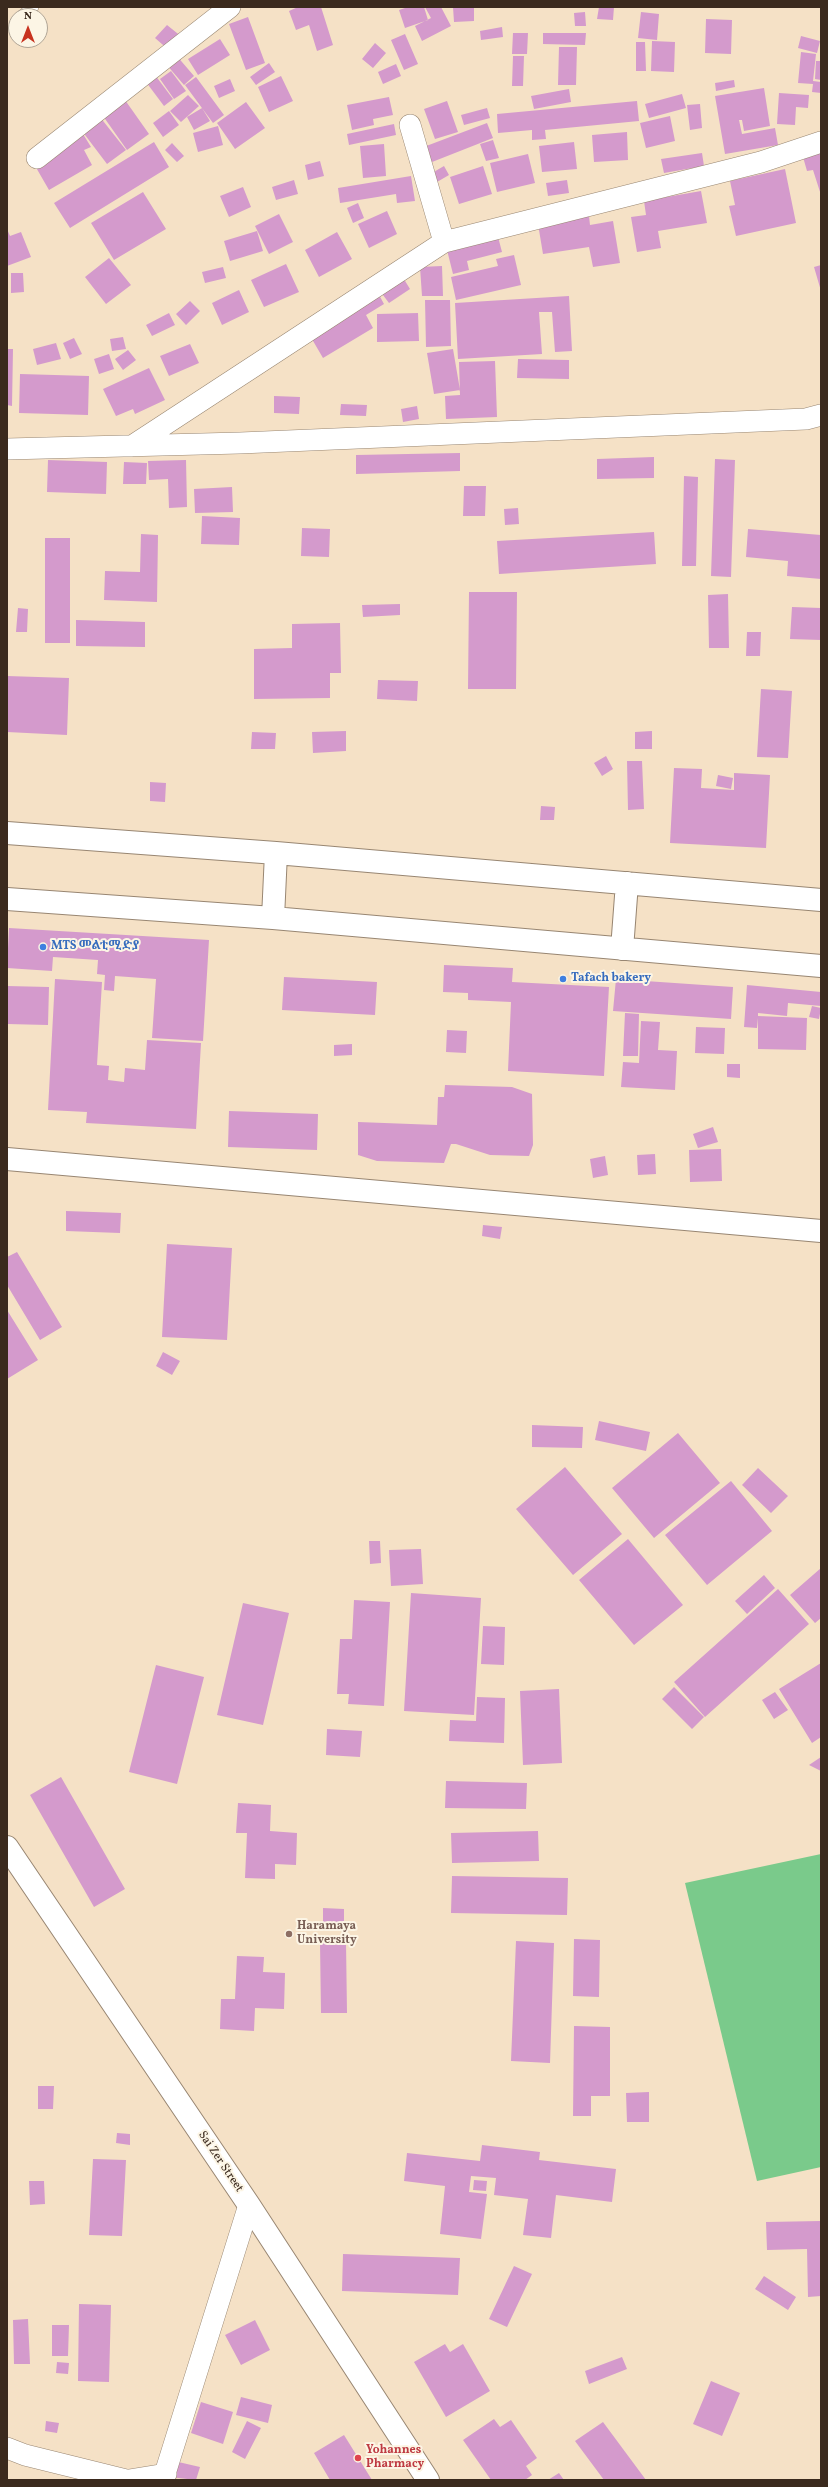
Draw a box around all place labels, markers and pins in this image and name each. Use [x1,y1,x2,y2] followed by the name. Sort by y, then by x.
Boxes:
[51,940,139,954] place label: MTS መልቲሚድያ
[38,942,48,952] marker: MTS መልቲሚድያ
[571,972,651,986] place label: Tafach bakery
[558,974,568,984] marker: Tafach bakery
[297,1920,357,1948] place label: Haramaya University
[284,1929,294,1939] marker: Haramaya University
[366,2444,424,2472] place label: Yohannes Pharmacy
[353,2453,363,2463] marker: Yohannes Pharmacy

